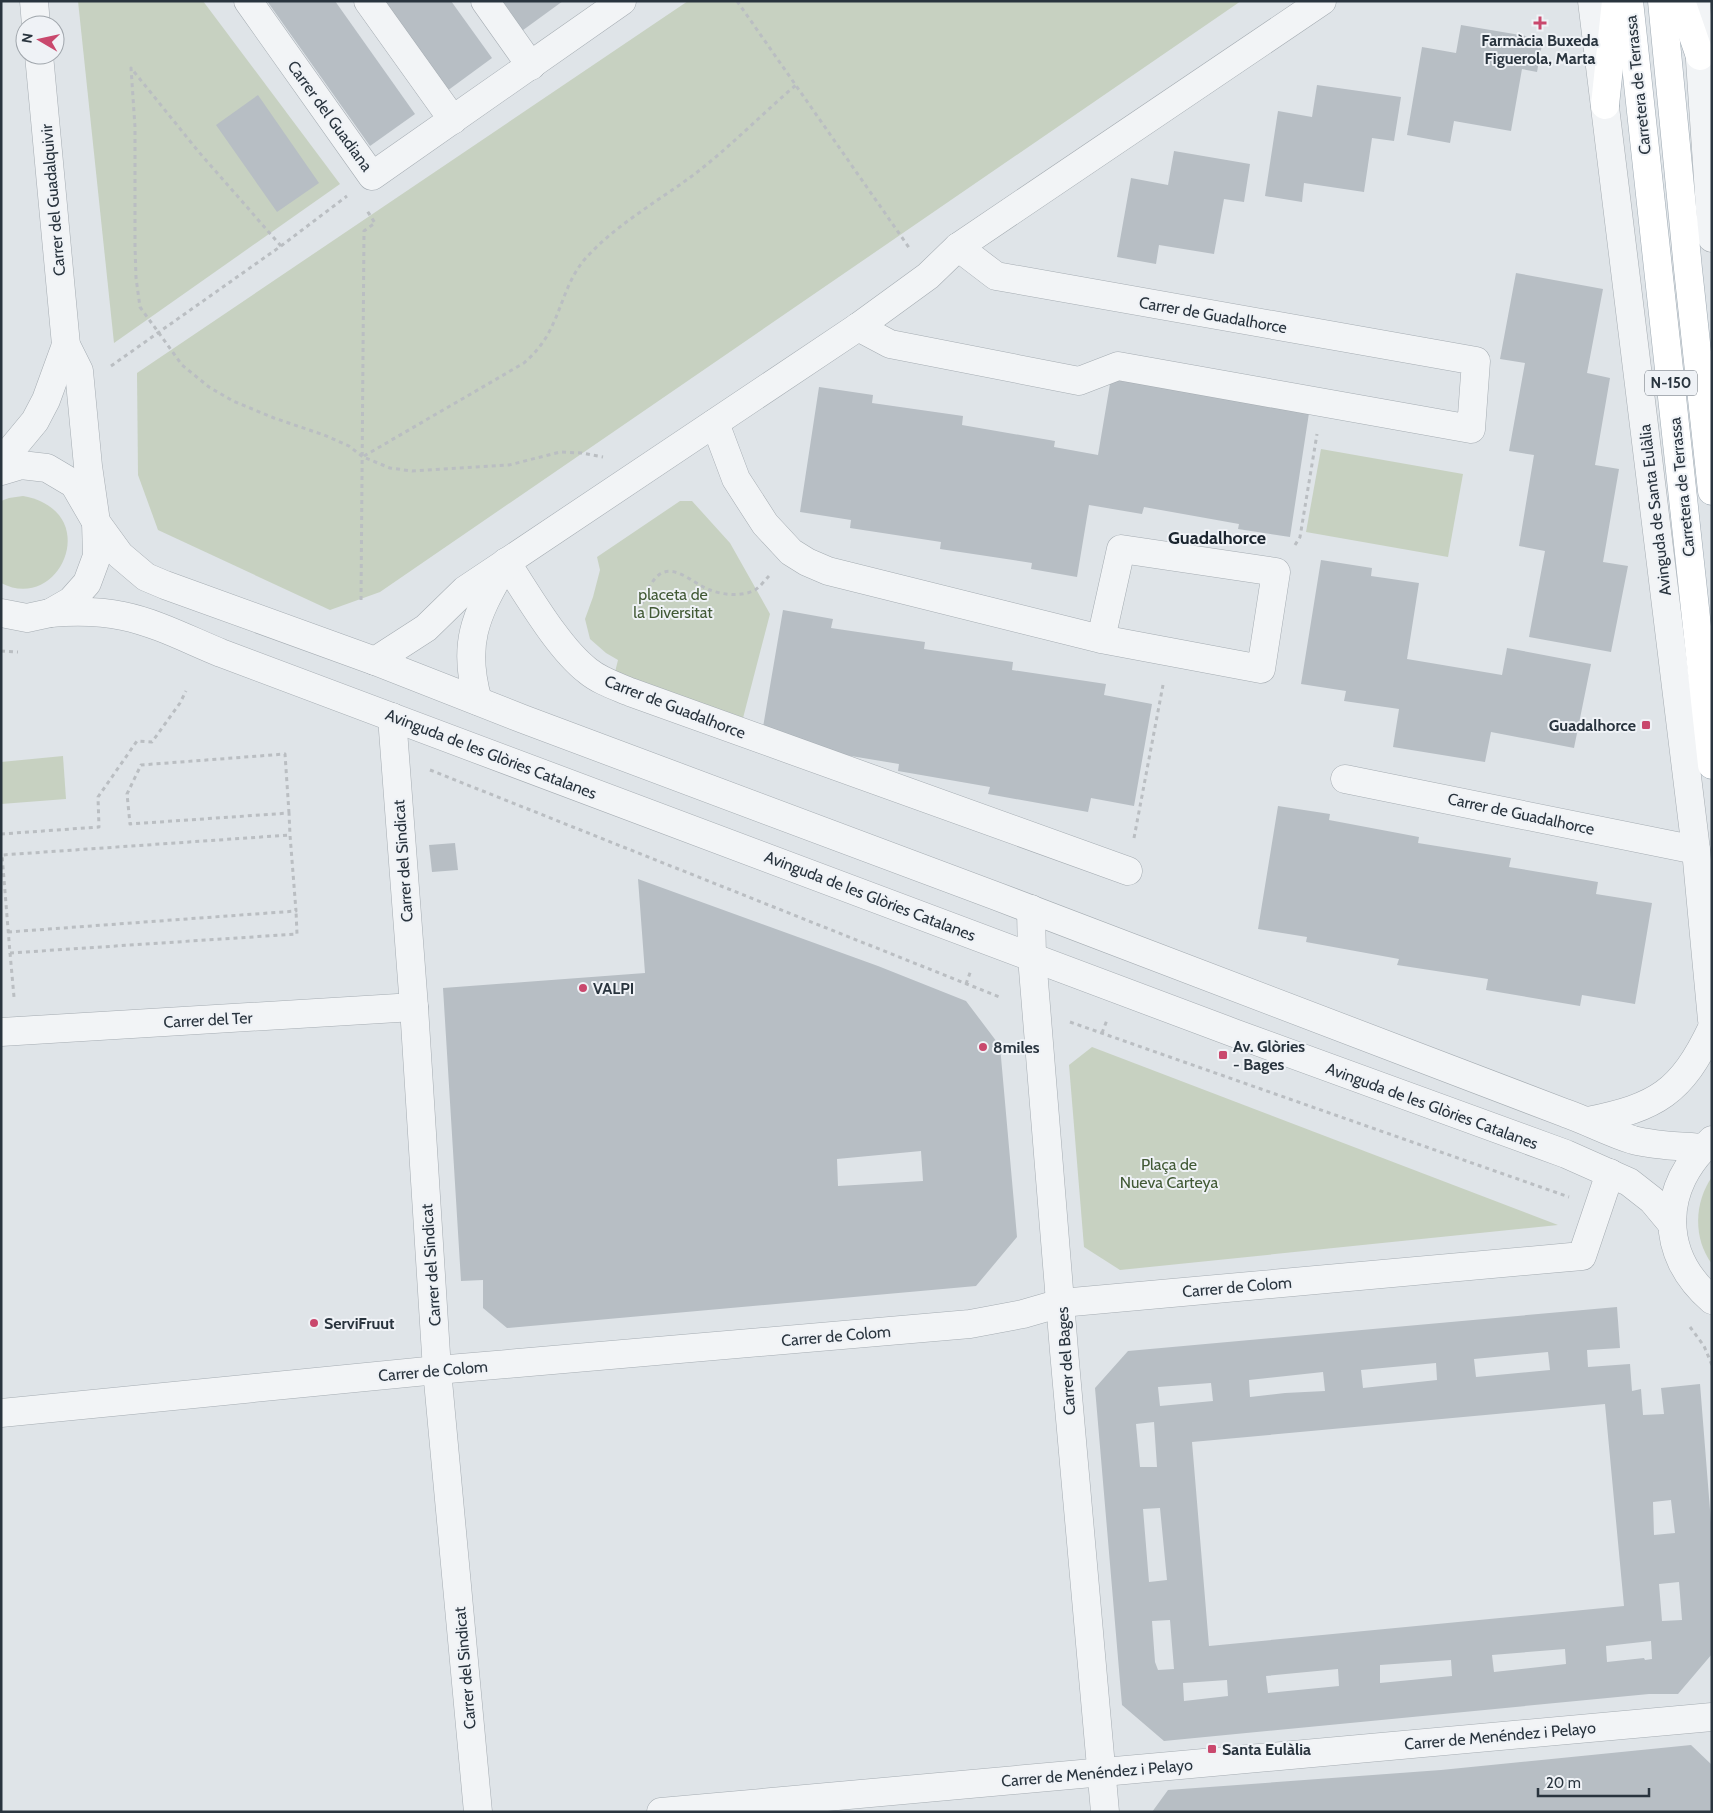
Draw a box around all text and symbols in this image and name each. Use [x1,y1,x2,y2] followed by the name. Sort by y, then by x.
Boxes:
[1621,14,1655,156] street label: Carretera de Terrassa
[15,15,65,65] north arrow
[1534,17,1546,29] marker: Farmàcia Buxeda Figuerola, Marta
[1481,31,1599,68] place label: Farmàcia Buxeda Figuerola, Marta
[17,32,37,44] text: N
[284,57,377,175] street label: Carrer del Guadiana
[37,122,69,277] street label: Carrer del Guadalquivir
[1138,293,1288,337] street label: Carrer de Guadalhorce
[1645,370,1697,396] road number: N-150
[1665,416,1699,558] street label: Carretera de Terrassa
[1635,423,1675,597] street label: Avinguda de Santa Eulàlia
[1168,527,1266,549] district label: Guadalhorce
[633,585,713,622] park label: placeta de la Diversitat
[602,671,748,743] street label: Carrer de Guadalhorce
[383,705,600,803] street label: Avinguda de les Glòries Catalanes
[1549,716,1636,735] place label: Guadalhorce
[1640,719,1652,731] marker: Guadalhorce
[1446,789,1596,839] street label: Carrer de Guadalhorce
[389,799,417,923] street label: Carrer del Sindicat
[762,847,979,945] street label: Avinguda de les Glòries Catalanes
[593,979,634,998] place label: VALPI
[577,982,589,994] marker: VALPI
[163,1008,254,1032] street label: Carrer del Ter
[1233,1037,1305,1074] place label: Av. Glòries - Bages
[993,1038,1040,1057] place label: 8miles
[977,1041,989,1053] marker: 8miles
[1217,1049,1229,1061] marker: Av. Glòries - Bages
[1323,1059,1541,1153] street label: Avinguda de les Glòries Catalanes
[1120,1155,1218,1192] park label: Plaça de Nueva Carteya
[417,1203,445,1327] street label: Carrer del Sindicat
[1181,1273,1293,1301] street label: Carrer de Colom
[1053,1306,1079,1416] street label: Carrer del Bages
[324,1314,395,1333] place label: ServiFruut
[308,1317,320,1329] marker: ServiFruut
[780,1322,892,1350] street label: Carrer de Colom
[377,1357,489,1385] street label: Carrer de Colom
[450,1605,480,1730] street label: Carrer del Sindicat
[1403,1718,1597,1754] street label: Carrer de Menéndez i Pelayo
[1222,1740,1311,1759] place label: Santa Eulàlia
[1206,1743,1218,1755] marker: Santa Eulàlia
[1000,1755,1194,1791] street label: Carrer de Menéndez i Pelayo
[1538,1766,1649,1798] scale bar
[1546,1774,1581,1792] text: 20 m

